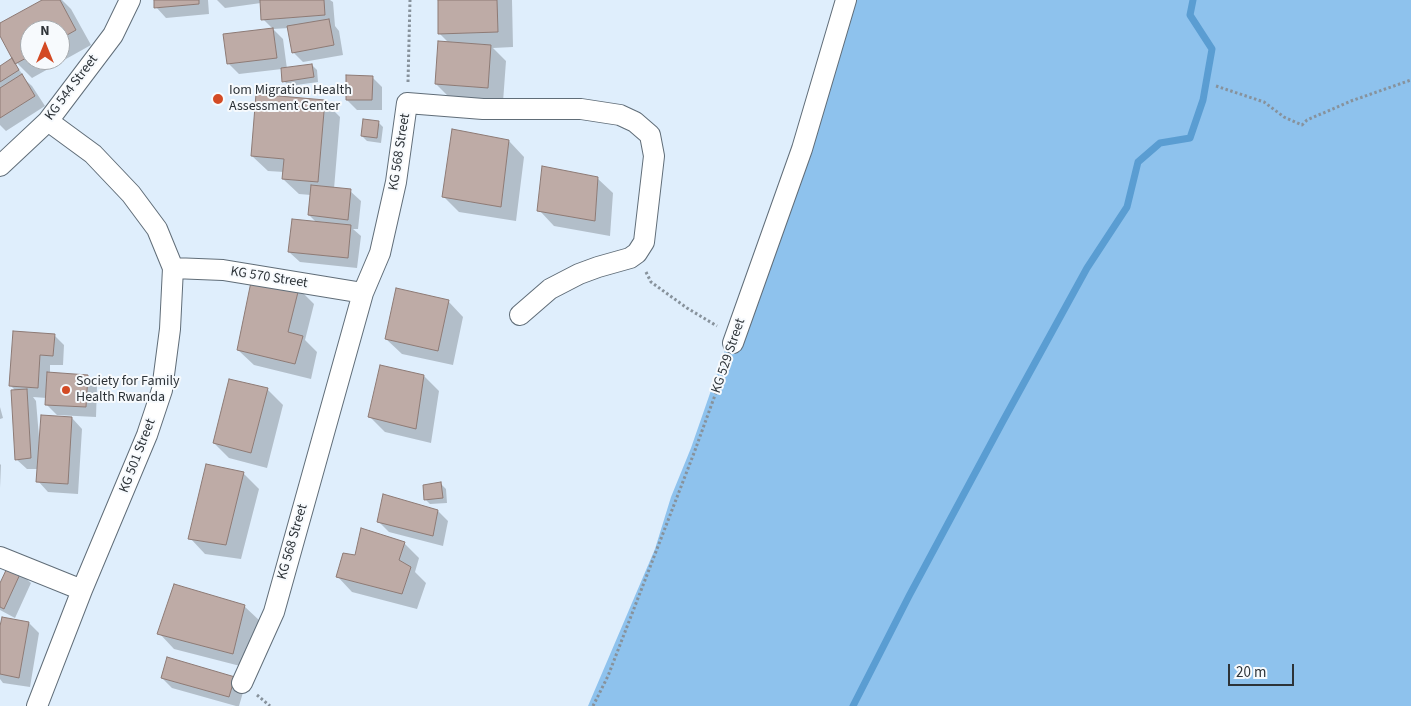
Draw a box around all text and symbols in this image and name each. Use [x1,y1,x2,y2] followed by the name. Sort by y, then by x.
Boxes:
[20,20,70,70] north arrow
[40,21,50,41] text: N
[42,52,102,124] street label: KG 544 Street
[229,83,352,115] place label: Iom Migration Health Assessment Center
[211,92,225,106] marker: Iom Migration Health Assessment Center
[386,112,414,192] street label: KG 568 Street
[229,264,309,292] street label: KG 570 Street
[708,316,750,396] street label: KG 529 Street
[76,374,180,407] place label: Society for Family Health Rwanda
[60,384,72,396] marker: Society for Family Health Rwanda
[116,417,160,495] street label: KG 501 Street
[274,502,312,582] street label: KG 568 Street
[1231,654,1297,686] scale bar
[1236,662,1266,683] text: 20 m

